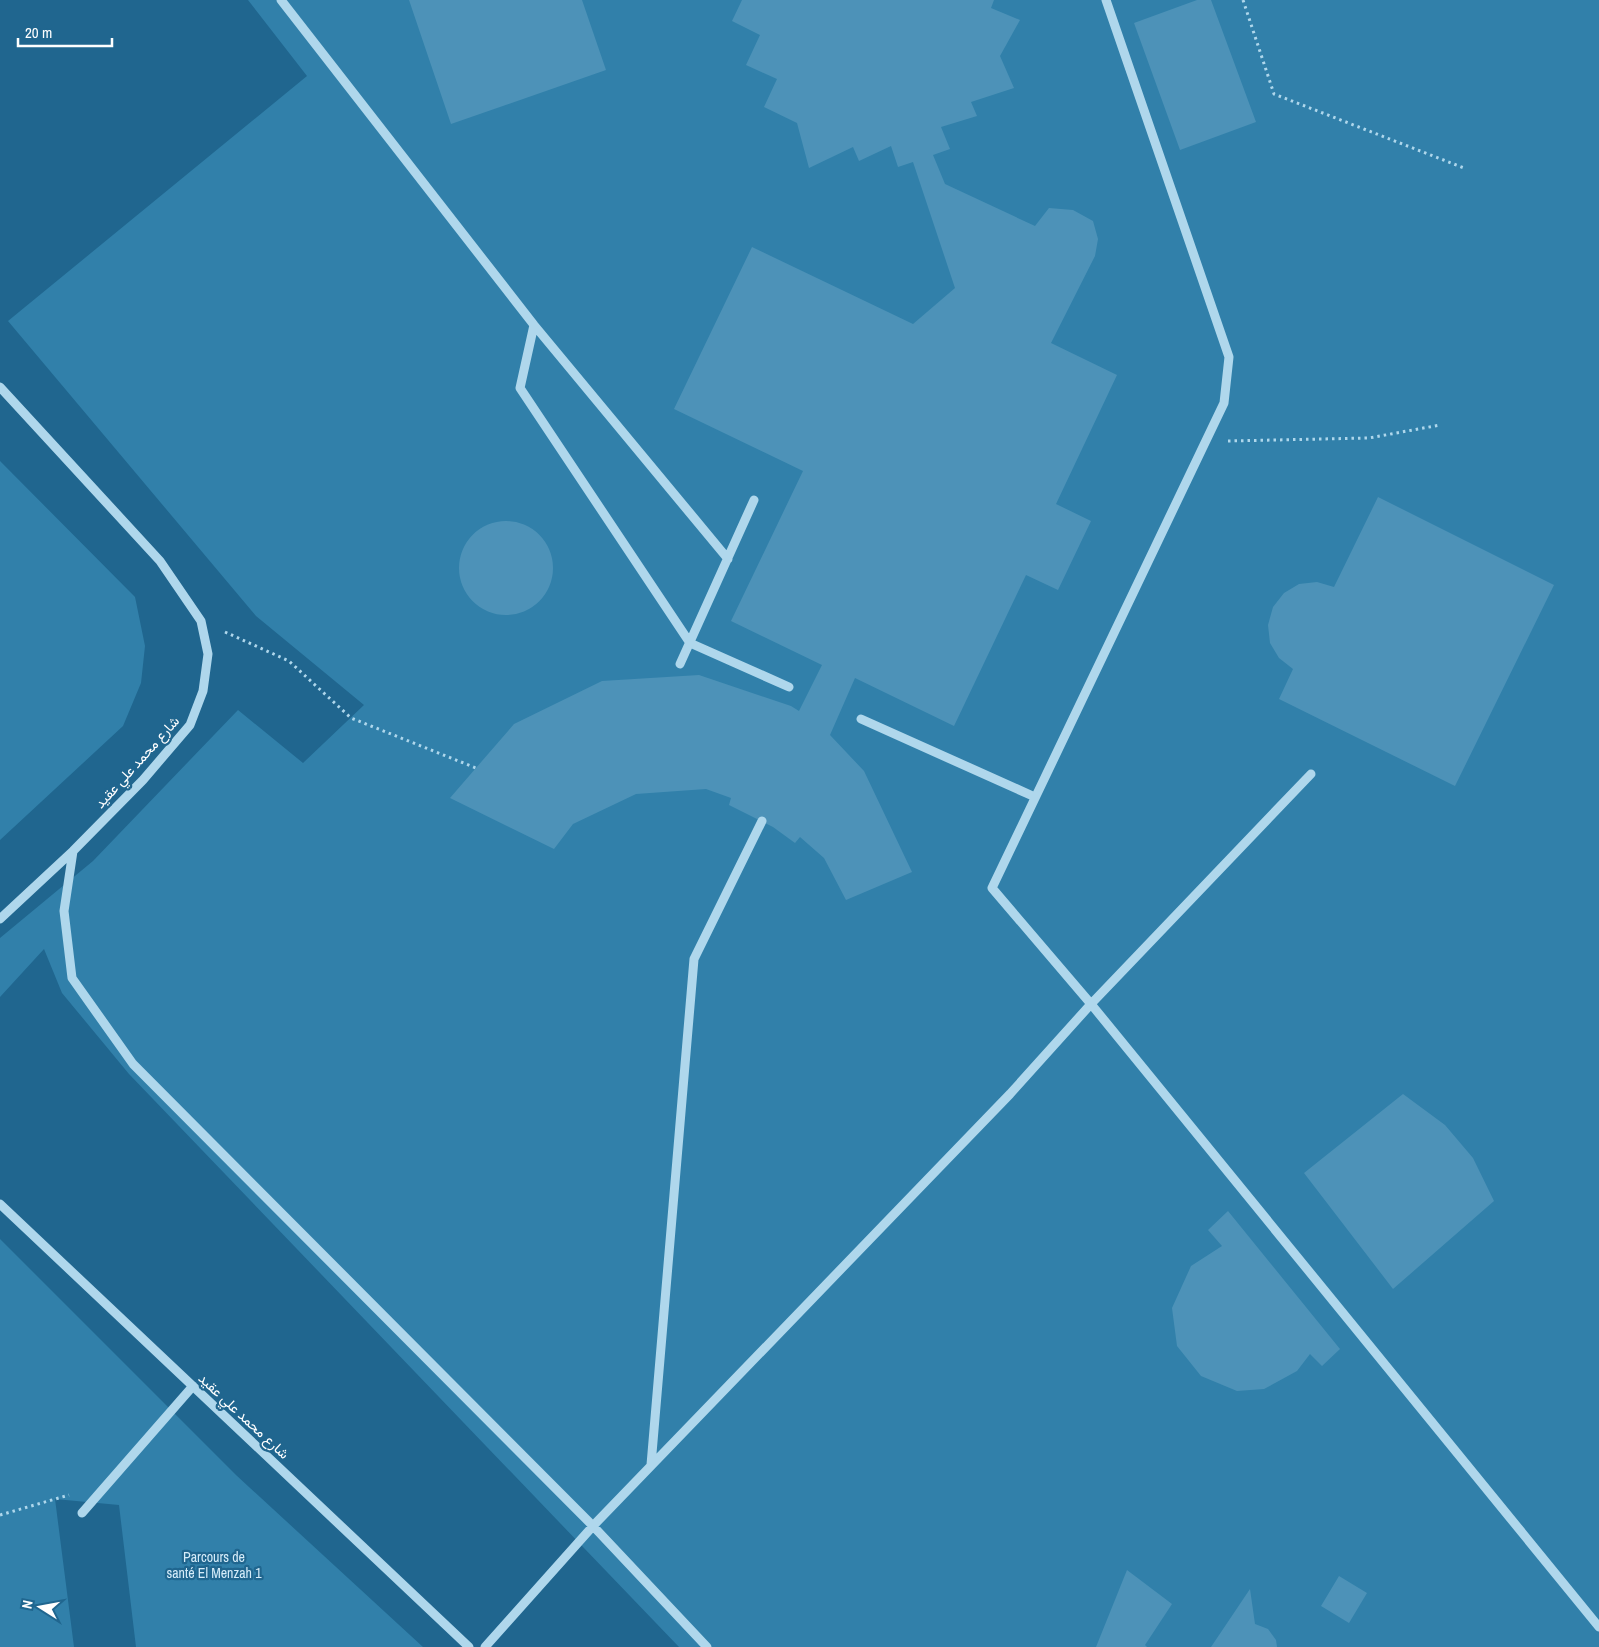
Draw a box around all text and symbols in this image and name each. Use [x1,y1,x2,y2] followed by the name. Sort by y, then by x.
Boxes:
[18,15,111,47] scale bar
[25,22,52,43] text: 20 m
[91,712,185,814] street label: شارع محمد علي عقيد
[193,1369,293,1465] street label: شارع محمد علي عقيد
[166,1548,262,1582] park label: Parcours de santé El Menzah 1
[15,1582,65,1632] north arrow
[18,1599,37,1610] text: N

